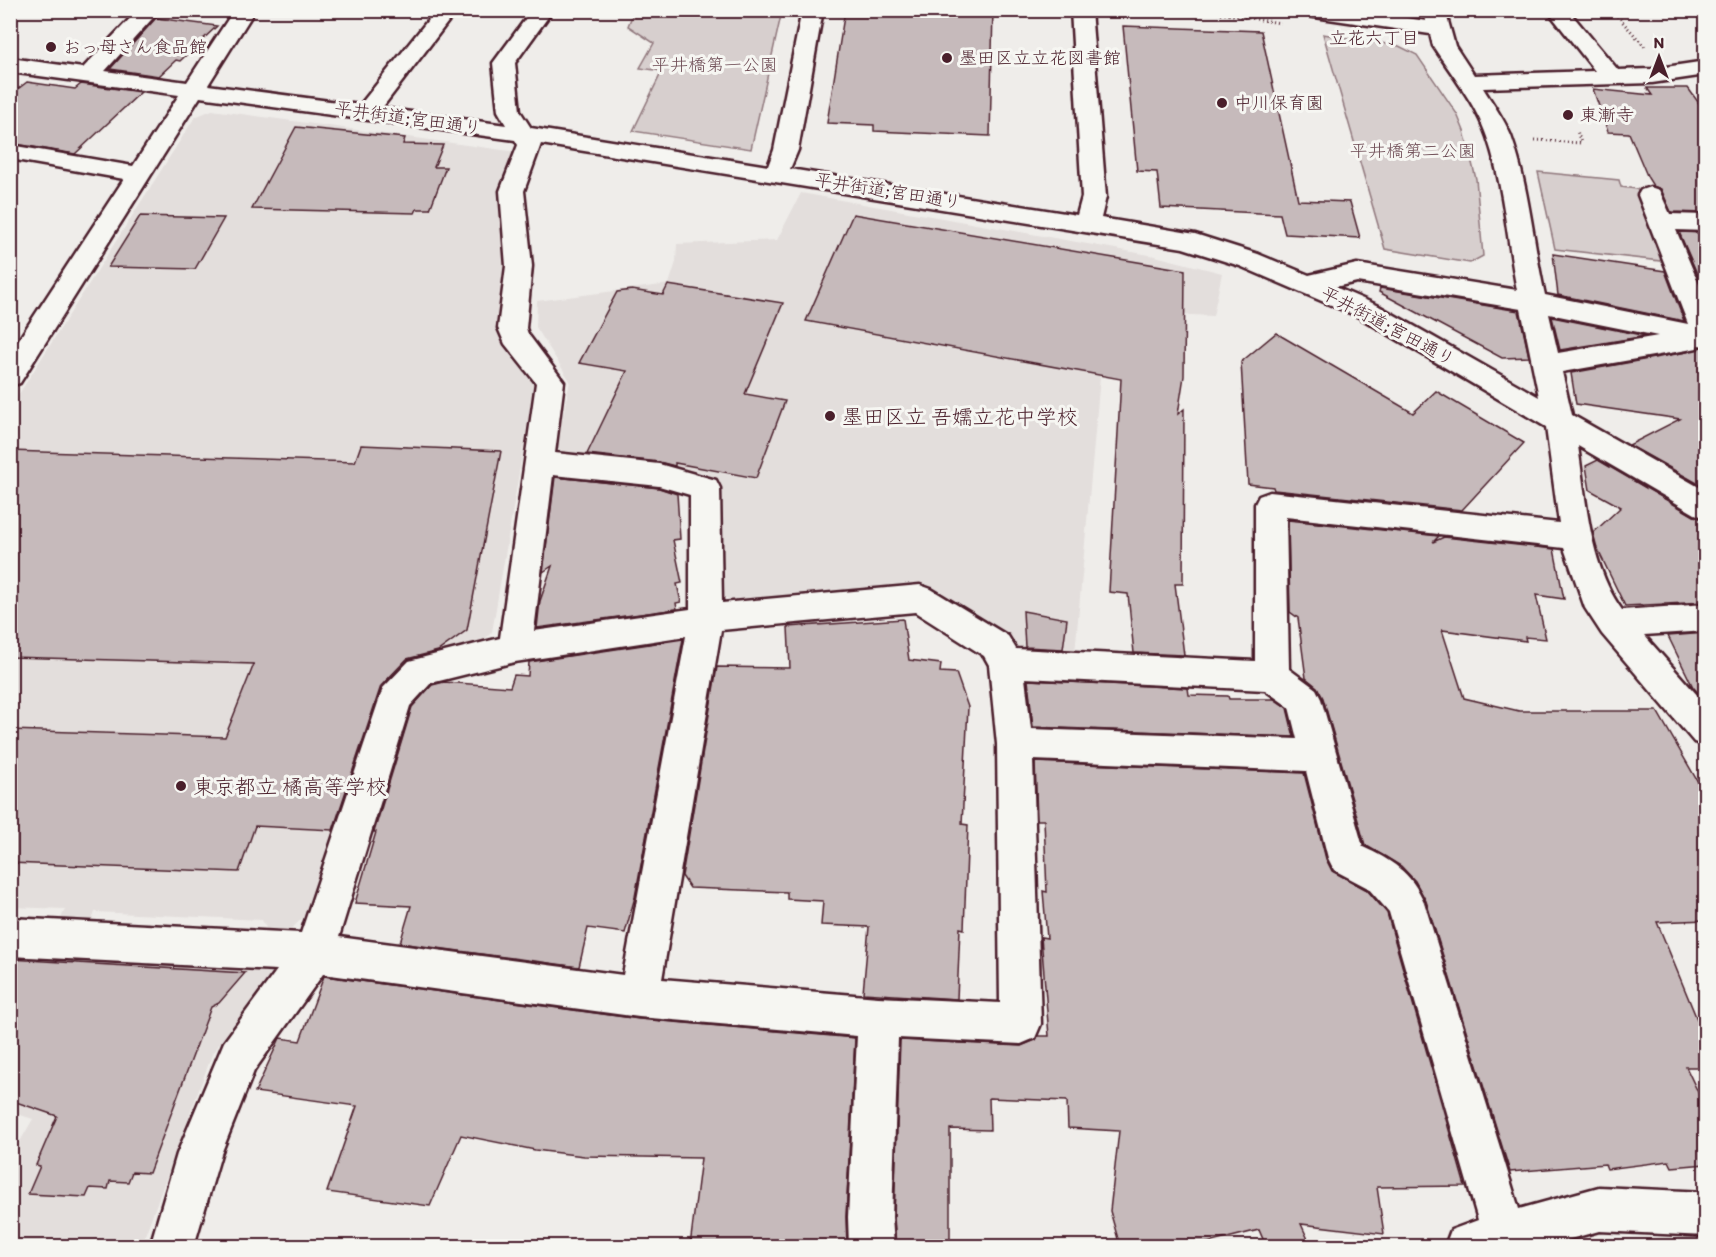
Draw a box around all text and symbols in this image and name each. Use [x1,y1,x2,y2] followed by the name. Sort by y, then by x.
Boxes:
[1329,27,1419,49] district label: 立花六丁目
[1629,27,1689,87] north arrow
[1654,33,1664,52] text: N
[63,36,207,58] place label: おっ母さん食品館
[44,40,58,54] marker: おっ母さん食品館
[959,47,1121,69] place label: 墨田区立立花図書館
[940,51,954,65] marker: 墨田区立立花図書館
[652,54,778,76] park label: 平井橋第一公園
[1234,92,1324,114] place label: 中川保育園
[1215,96,1229,110] marker: 中川保育園
[333,97,483,139] street label: 平井街道;宮田通り
[1580,104,1634,126] place label: 東漸寺
[1561,108,1575,122] marker: 東漸寺
[1350,140,1476,162] park label: 平井橋第二公園
[813,169,963,213] street label: 平井街道;宮田通り
[1317,281,1459,371] street label: 平井街道;宮田通り
[842,404,1078,429] place label: 墨田区立 吾嬬立花中学校
[823,409,837,423] marker: 墨田区立 吾嬬立花中学校
[193,774,387,799] place label: 東京都立 橘高等学校
[174,779,188,793] marker: 東京都立 橘高等学校

